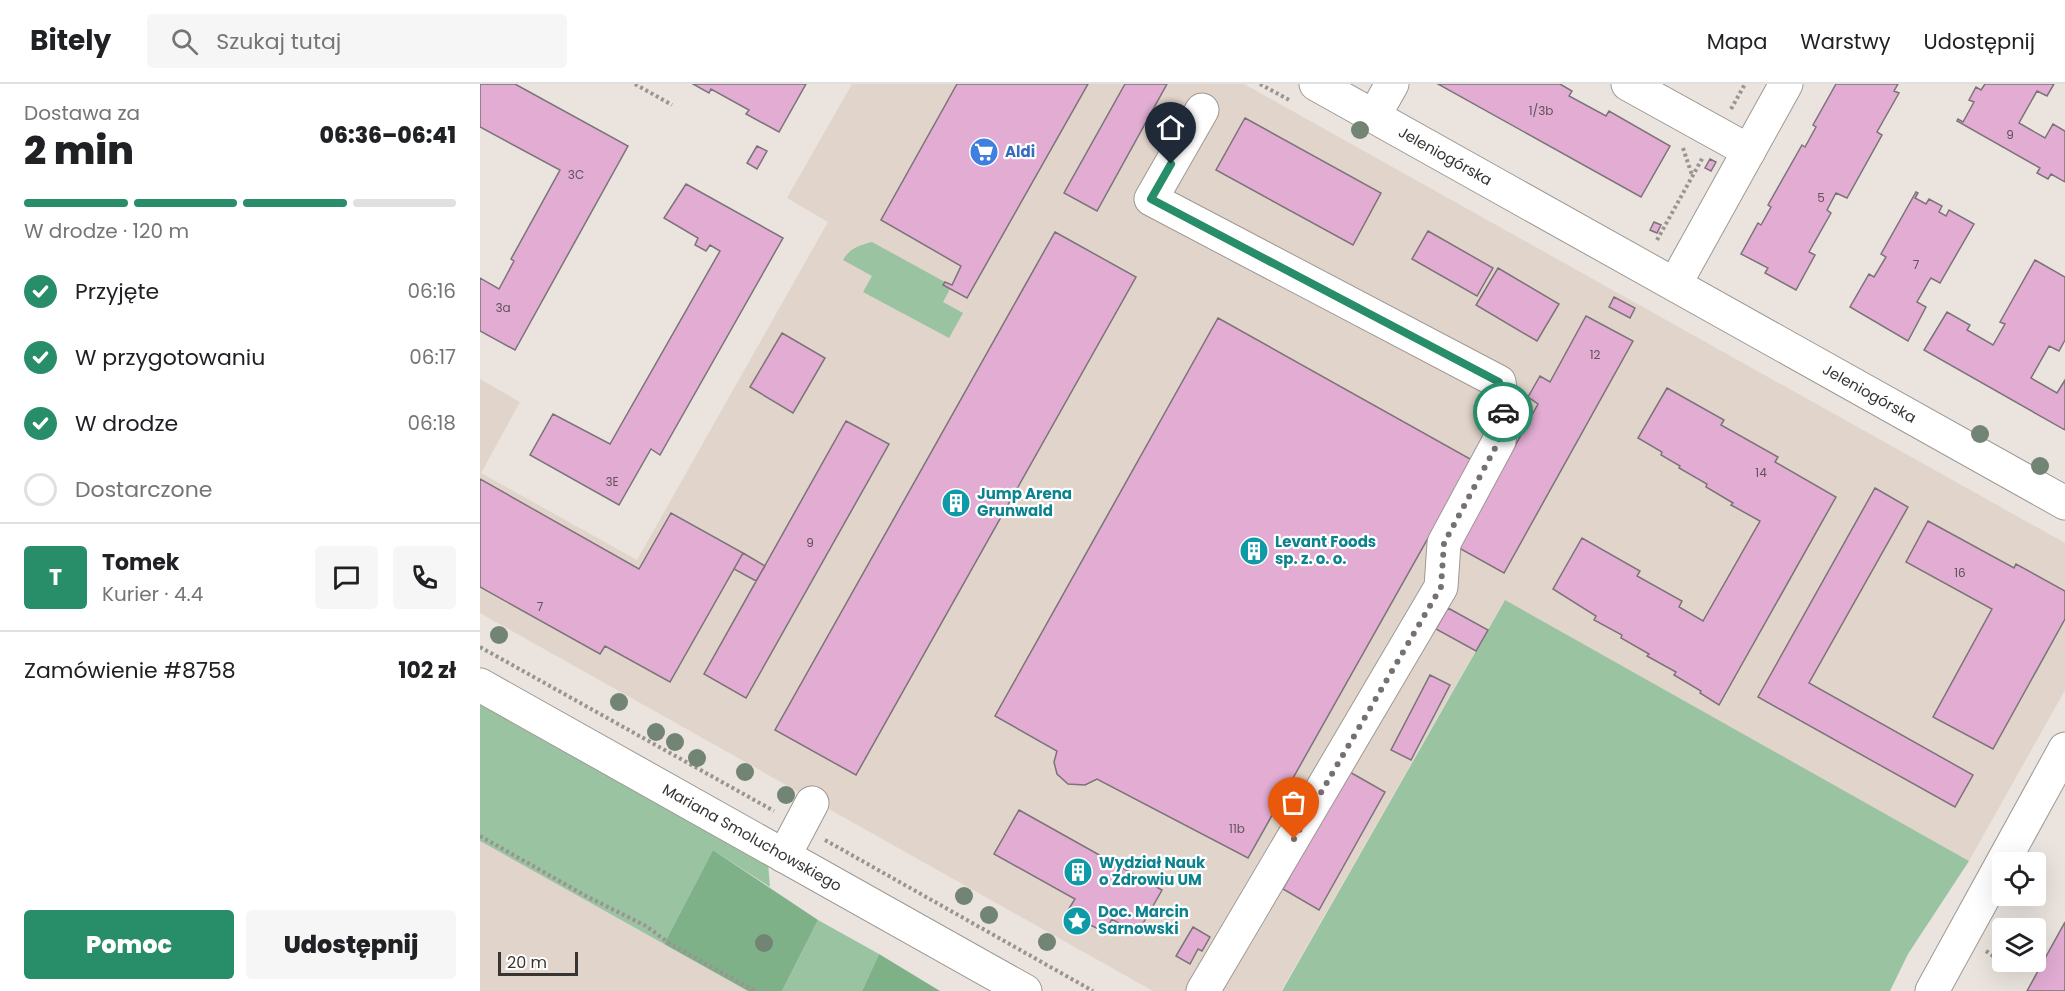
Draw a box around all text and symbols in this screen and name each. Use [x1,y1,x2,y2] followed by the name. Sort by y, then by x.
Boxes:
[147,14,567,68] search box
[30,21,111,60] text: Bitely
[168,25,201,58] icon: search
[216,26,341,57] text: Szukaj tutaj
[1707,27,1767,56] text: Mapa
[1800,27,1891,56] text: Warstwy
[1924,27,2035,56] text: Udostępnij
[24,99,140,127] text: Dostawa za
[1145,102,1196,164] pin
[1529,102,1553,119] house number: 1/3b
[1154,111,1187,144] icon: home
[320,120,456,151] text: 06:36–06:41
[1395,121,1496,190] street label: Jeleniogórska
[24,123,134,178] text: 2 min
[2006,126,2014,143] house number: 9
[968,136,1000,168] supermarket icon: Aldi
[1005,141,1035,162] place label: Aldi
[568,166,584,183] house number: 3C
[1817,189,1825,206] house number: 5
[24,217,189,245] text: W drodze · 120 m
[1913,256,1920,273] house number: 7
[24,275,57,308] icon: check
[75,276,159,307] text: Przyjęte
[407,277,456,305] text: 06:16
[495,299,511,316] house number: 3a
[24,341,57,374] icon: check
[75,342,265,373] text: W przygotowaniu
[409,343,456,371] text: 06:17
[1590,346,1600,363] house number: 12
[1819,358,1920,428] street label: Jeleniogórska
[1473,382,1533,442] courier
[1487,396,1520,429] icon: car
[24,407,57,440] icon: check
[75,408,178,439] text: W drodze
[407,409,456,437] text: 06:18
[1755,464,1767,481] house number: 14
[605,473,619,490] house number: 3E
[75,474,212,505] text: Dostarczone
[977,483,1072,521] place label: Jump Arena Grunwald
[940,487,972,519] building icon: Jump Arena Grunwald
[1275,531,1376,569] place label: Levant Foods sp. z. o. o.
[806,534,814,551] house number: 9
[1238,535,1270,567] building icon: Levant Foods sp. z. o. o.
[315,546,378,609] button: chat
[393,546,456,609] button: phone
[102,547,179,578] text: Tomek
[49,562,62,593] text: T
[1954,564,1966,581] house number: 16
[102,580,203,608] text: Kurier · 4.4
[537,598,544,615] house number: 7
[24,655,236,686] text: Zamówienie #8758
[398,655,456,686] text: 102 zł
[1268,777,1319,839] pin
[659,779,846,896] street label: Mariana Smoluchowskiego
[1277,786,1310,819] icon: bag
[1229,820,1245,837] house number: 11b
[1099,852,1206,890] place label: Wydział Nauk o Zdrowiu UM
[1992,852,2046,972] map controls
[1992,852,2046,906] button: locate
[1062,856,1094,888] building icon: Wydział Nauk o Zdrowiu UM
[1098,901,1189,939] place label: Doc. Marcin Sarnowski
[1061,905,1093,937] place icon: Doc. Marcin Sarnowski
[24,910,234,979] button: Pomoc
[246,910,456,979] button: Udostępnij
[1992,918,2046,972] button: layers
[498,949,578,976] scale bar
[507,951,547,974] text: 20 m

